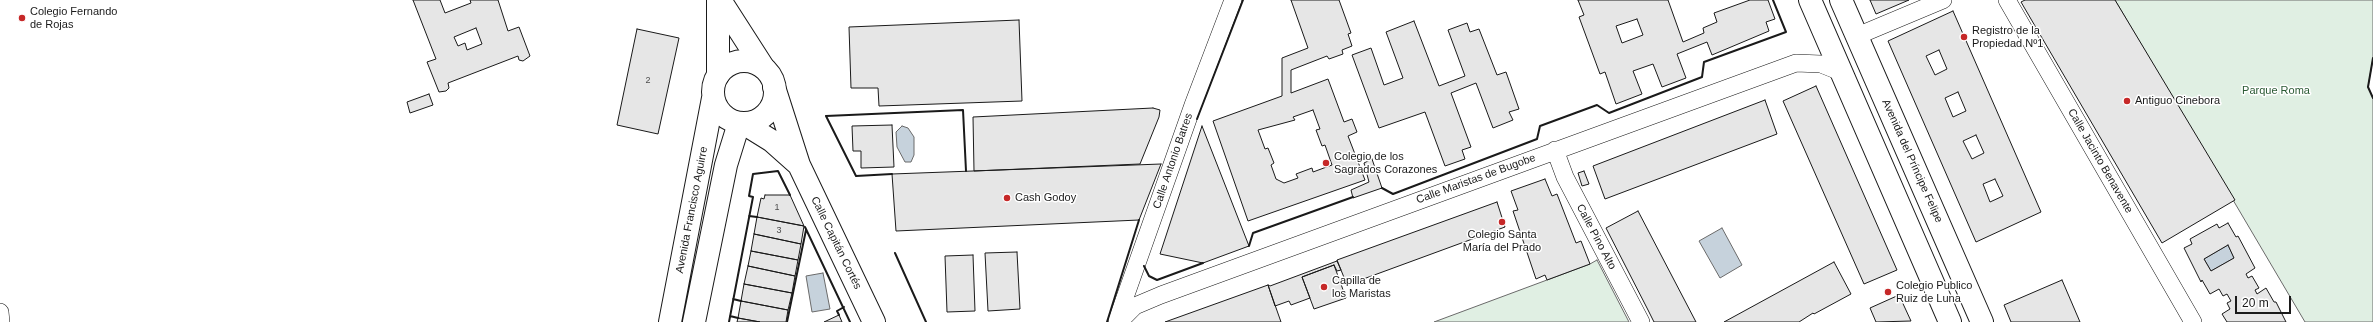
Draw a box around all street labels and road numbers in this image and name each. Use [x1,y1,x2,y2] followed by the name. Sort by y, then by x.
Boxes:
[1879,97,1945,225] street label: Avenida del Príncipe Felipe
[2065,106,2135,216] street label: Calle Jacinto Benavente
[1150,111,1196,211] street label: Calle Antonio Batres
[673,146,711,274] street label: Avenida Francisco Aguirre
[1415,151,1537,207] street label: Calle Maristas de Bugobe
[808,194,864,292] street label: Calle Capitán Cortés
[1573,202,1619,272] street label: Calle Pino Alto

